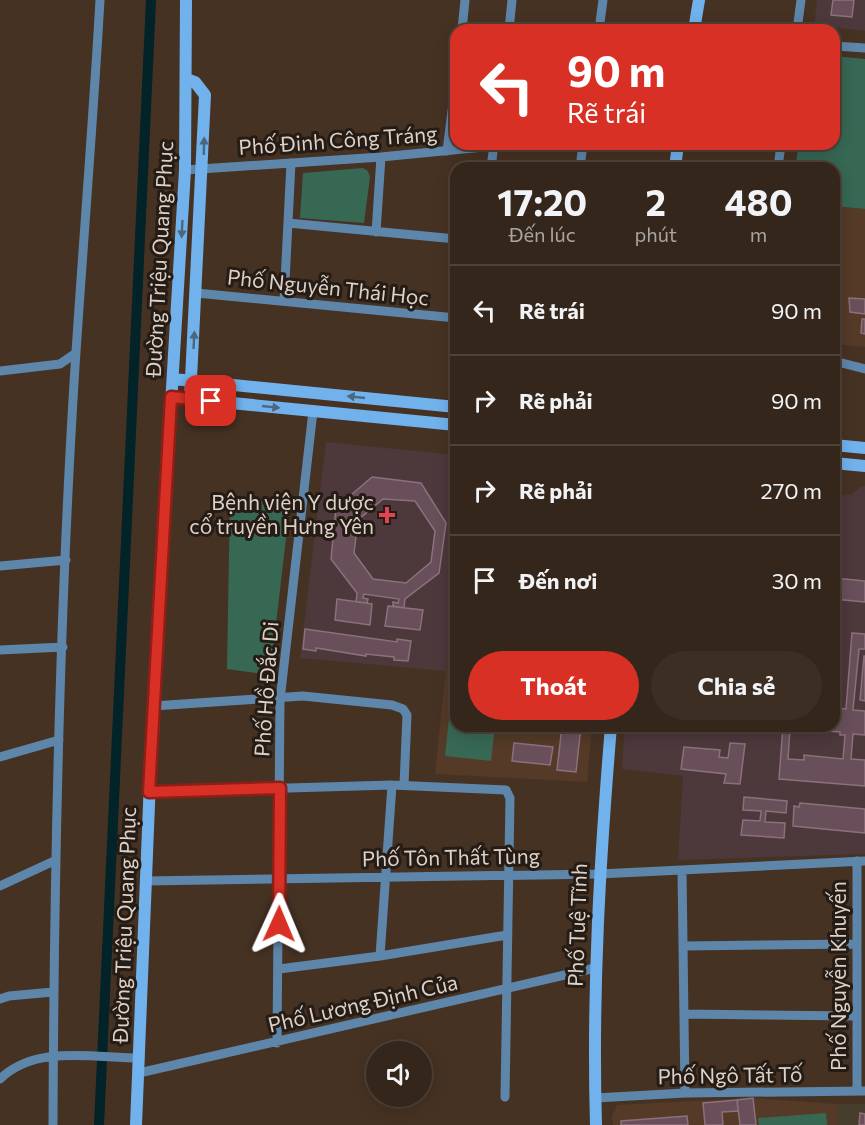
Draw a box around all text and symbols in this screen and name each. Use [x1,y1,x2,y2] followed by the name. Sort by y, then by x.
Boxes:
[567,44,666,96] text: 90 m
[468,48,546,126] icon: left
[567,96,646,129] text: Rẽ trái
[238,120,438,159] street label: Phố Đinh Công Tráng
[199,136,209,155] one-way arrow
[140,140,177,379] street label: Đường Triệu Quang Phục
[497,179,587,223] text: 17:20
[646,179,666,223] text: 2
[724,179,793,223] text: 480
[177,219,186,238] one-way arrow
[509,222,576,246] text: Đến lúc
[634,222,677,246] text: phút
[750,222,767,246] text: m
[226,262,430,310] street label: Phố Nguyễn Thái Học
[468,294,501,327] icon: left
[519,297,585,324] text: Rẽ trái
[771,297,822,324] text: 90 m
[189,331,198,350] one-way arrow
[185,375,236,426] pin
[194,384,227,417] icon: arrive
[468,384,501,417] icon: right
[519,387,593,414] text: Rẽ phải
[771,387,822,414] text: 90 m
[346,392,365,402] one-way arrow
[262,402,281,412] one-way arrow
[468,474,501,507] icon: right
[519,477,593,504] text: Rẽ phải
[761,477,822,504] text: 270 m
[189,489,374,538] place label: Bệnh viện Y dược cổ truyền Hưng Yên
[378,506,396,524] marker: Bệnh viện Y dược cổ truyền Hưng Yên
[468,564,501,597] icon: arrive
[519,567,597,594] text: Đến nơi
[772,567,822,594] text: 30 m
[248,620,283,757] street label: Phố Hồ Đắc Di
[468,651,639,720] button: Thoát
[651,651,822,720] button: Chia sẻ
[107,806,140,1045] street label: Đường Triệu Quang Phục
[362,842,540,871] street label: Phố Tôn Thất Tùng
[562,863,591,987] street label: Phố Tuệ Tĩnh
[824,881,850,1071] street label: Phố Nguyễn Khuyến
[247,892,311,956] position arrow
[265,969,460,1037] street label: Phố Lương Định Của
[366,1041,432,1107] map controls
[366,1041,432,1107] button: sound
[657,1061,804,1088] street label: Phố Ngô Tất Tố

